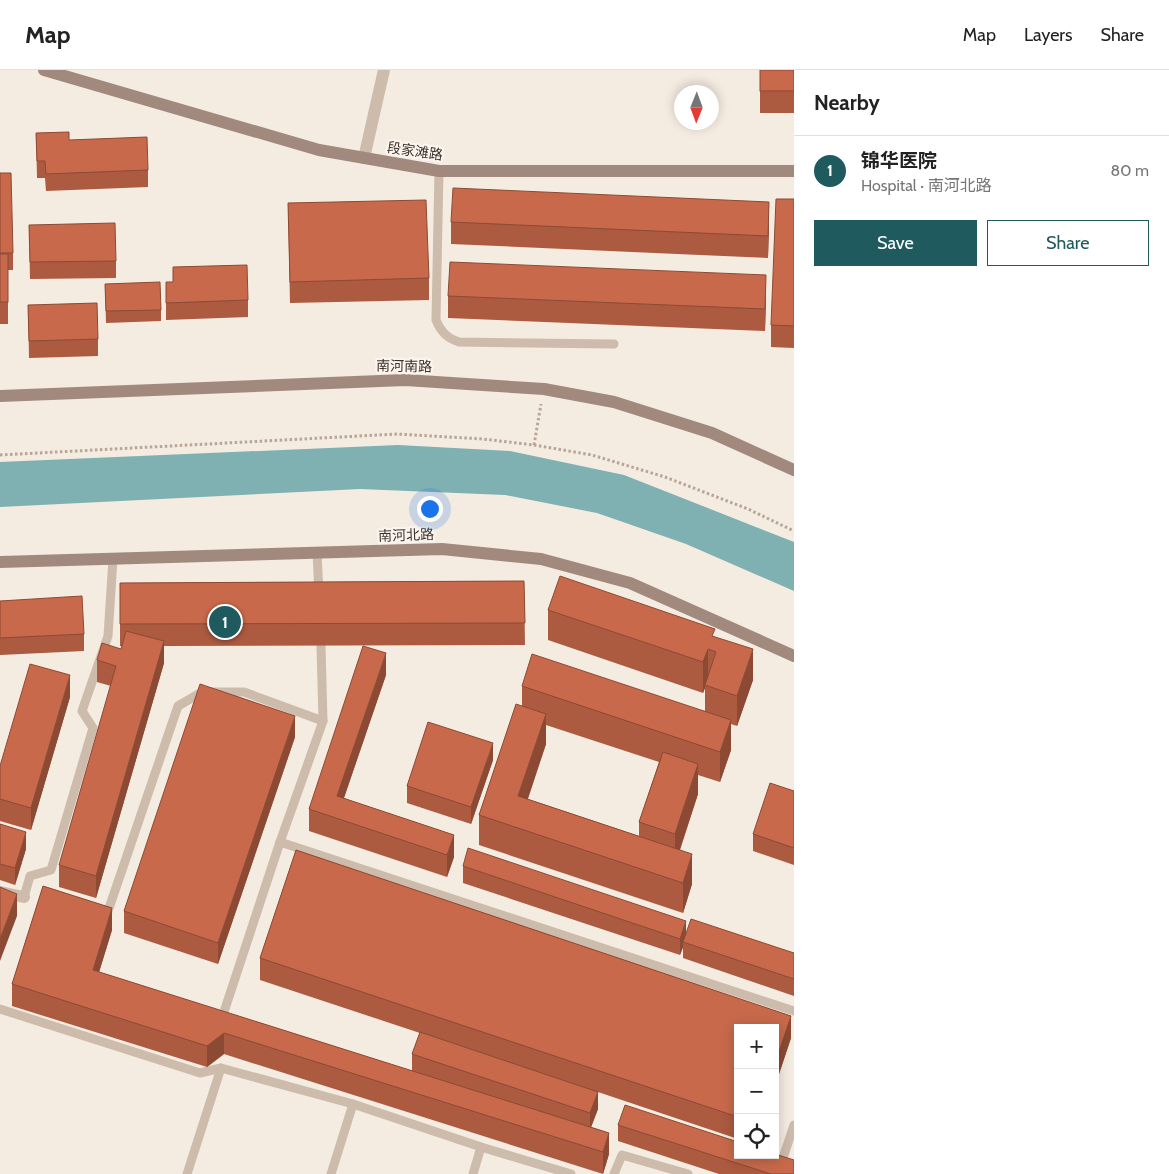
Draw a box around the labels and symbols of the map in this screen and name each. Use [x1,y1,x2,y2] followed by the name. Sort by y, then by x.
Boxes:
[674,85,719,130] north arrow
[386,138,444,164] street label: 段家滩路
[376,357,432,375] street label: 南河南路
[417,496,443,522] your location
[378,525,434,545] street label: 南河北路
[209,603,241,641] pin: 1

